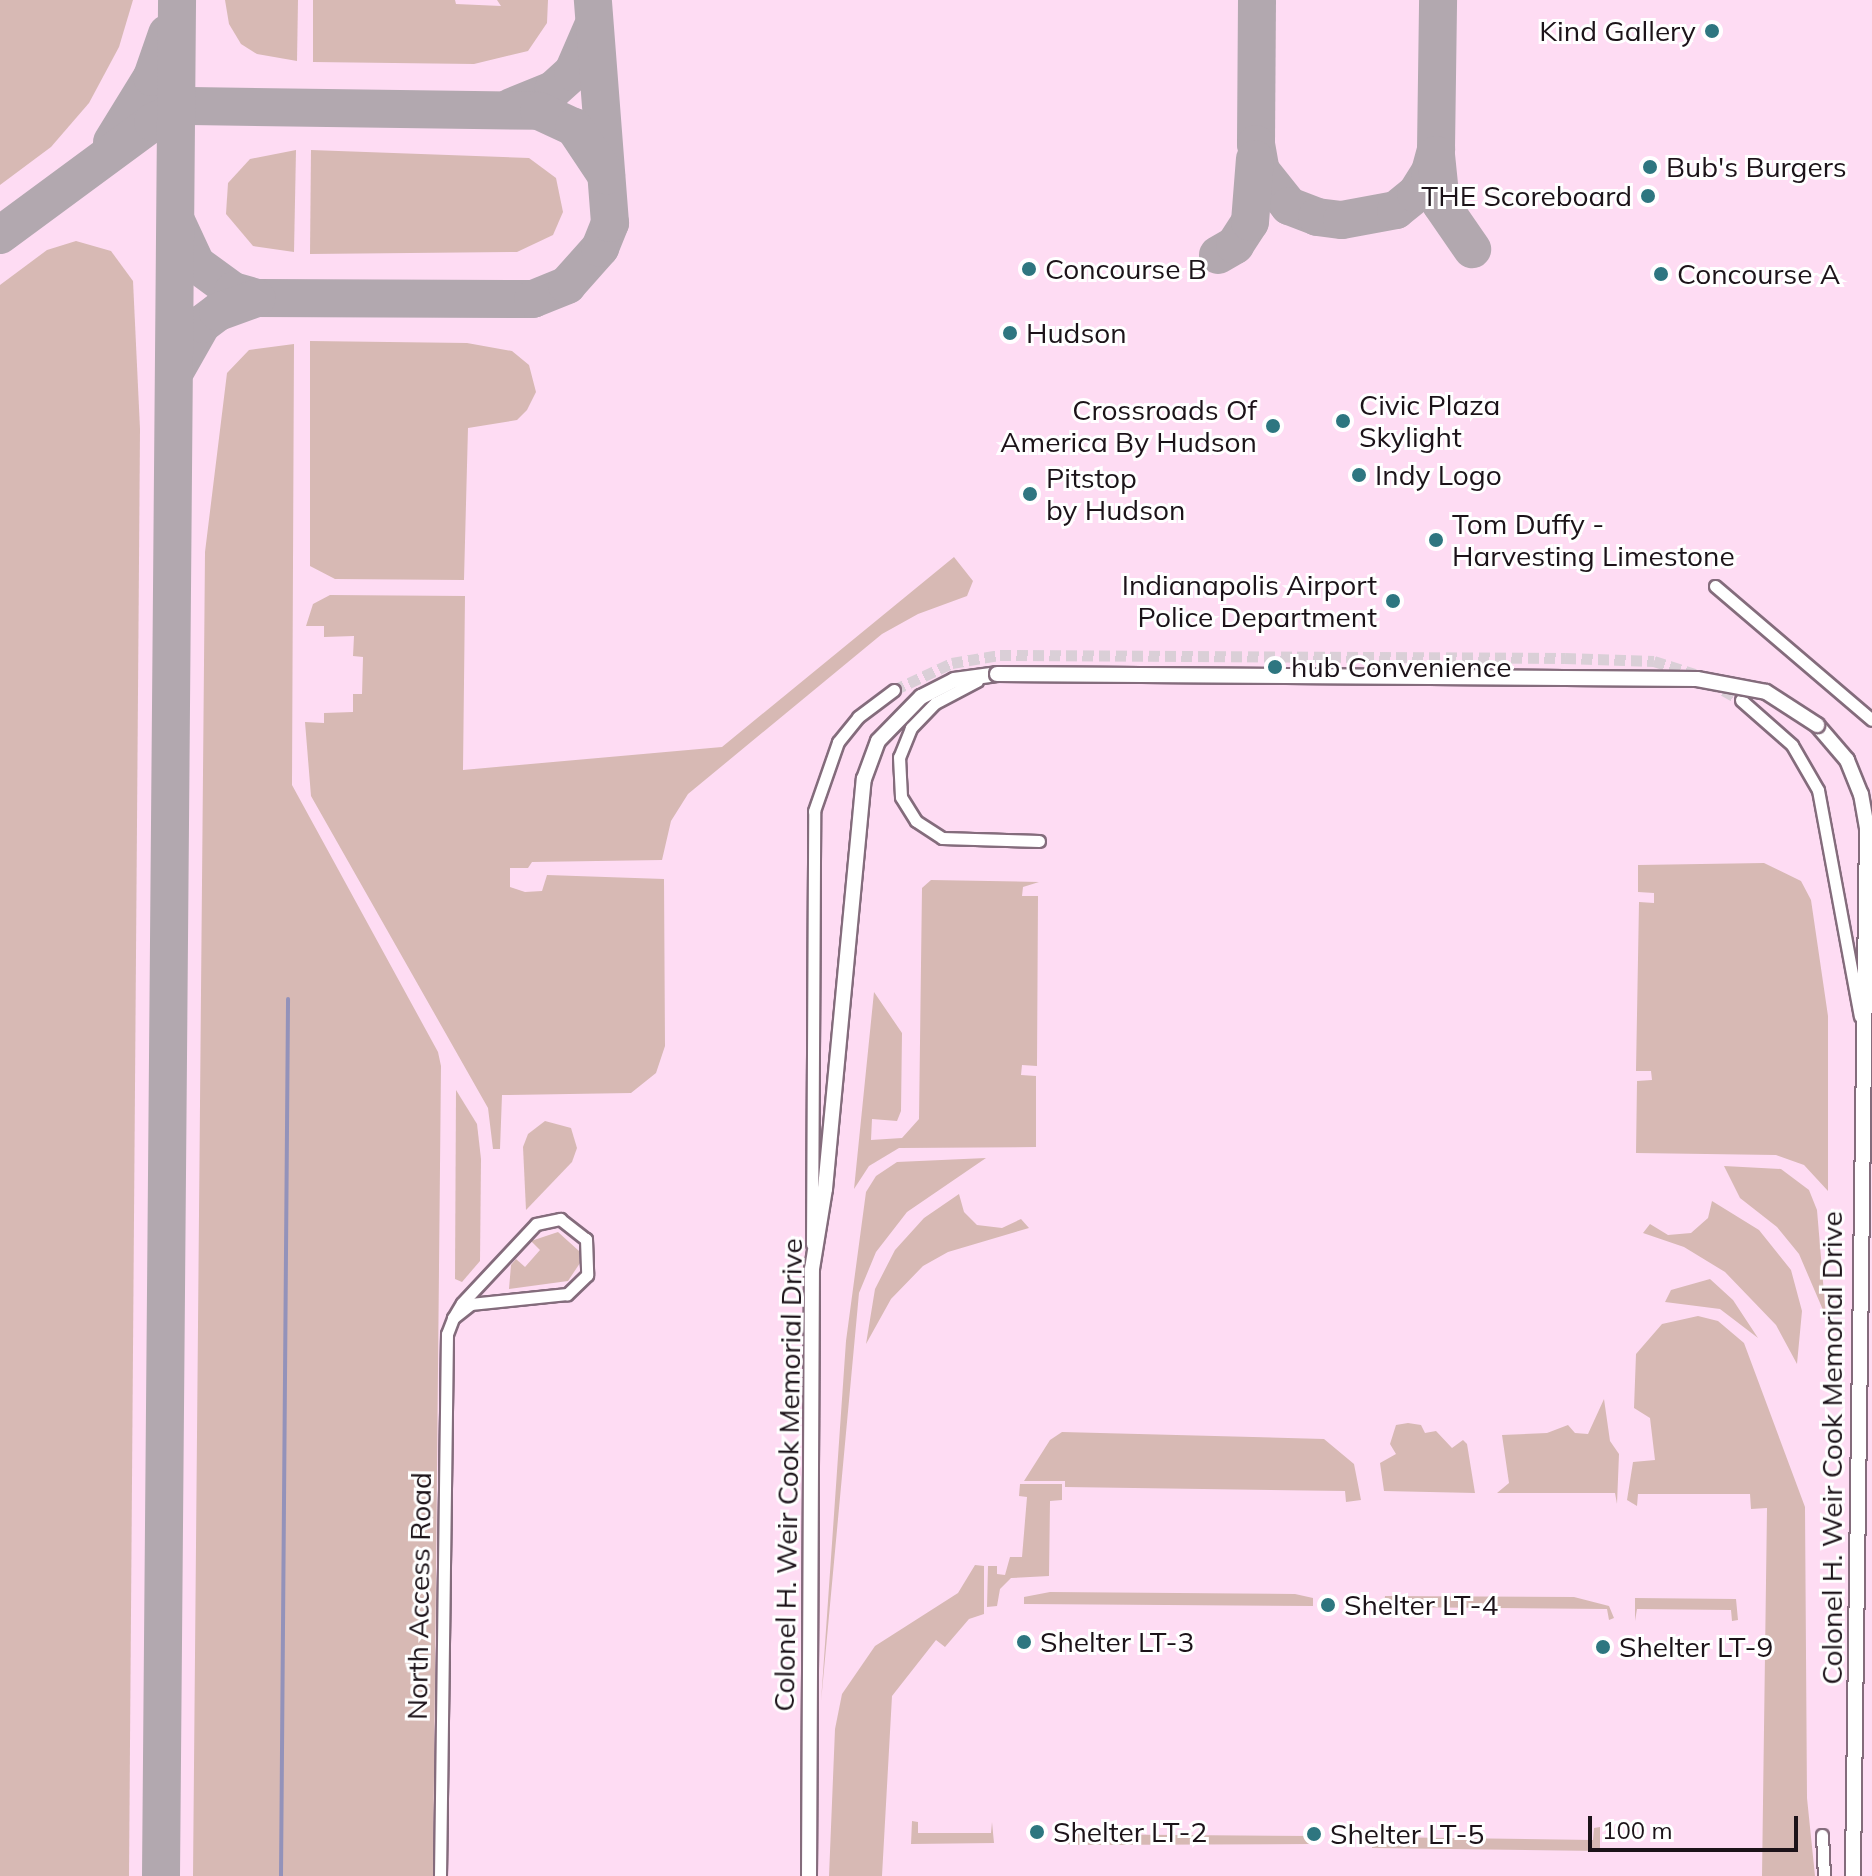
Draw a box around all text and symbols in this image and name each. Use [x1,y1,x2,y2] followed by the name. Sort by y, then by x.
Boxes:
[1539,14,1696,48] place label: Kind Gallery
[1703,22,1721,40] marker: Kind Gallery
[1666,150,1847,184] place label: Bub's Burgers
[1641,158,1659,176] marker: Bub's Burgers
[1421,179,1632,213] place label: THE Scoreboard
[1639,187,1657,205] marker: THE Scoreboard
[1045,252,1207,286] place label: Concourse B
[1677,257,1840,291] place label: Concourse A
[1020,260,1038,278] marker: Concourse B
[1652,265,1670,283] marker: Concourse A
[1026,316,1127,350] place label: Hudson
[1001,324,1019,342] marker: Hudson
[1359,388,1500,454] place label: Civic Plaza Skylight
[1000,393,1257,459] place label: Crossroads Of America By Hudson
[1334,412,1352,430] marker: Civic Plaza Skylight
[1264,417,1282,435] marker: Crossroads Of America By Hudson
[1375,458,1502,492] place label: Indy Logo
[1046,461,1185,527] place label: Pitstop by Hudson
[1350,466,1368,484] marker: Indy Logo
[1021,485,1039,503] marker: Pitstop by Hudson
[1452,507,1735,573] place label: Tom Duffy - Harvesting Limestone
[1427,531,1445,549] marker: Tom Duffy - Harvesting Limestone
[1122,568,1377,634] place label: Indianapolis Airport Police Department
[1384,592,1402,610] marker: Indianapolis Airport Police Department
[1291,650,1512,684] place label: hub Convenience
[1266,658,1284,676] marker: hub Convenience
[1815,1211,1849,1685] street label: Colonel H. Weir Cook Memorial Drive
[767,1238,809,1712] street label: Colonel H. Weir Cook Memorial Drive
[400,1472,438,1720] street label: North Access Road
[1344,1588,1498,1622] place label: Shelter LT-4
[1319,1596,1337,1614] marker: Shelter LT-4
[1040,1625,1194,1659] place label: Shelter LT-3
[1619,1630,1773,1664] place label: Shelter LT-9
[1015,1633,1033,1651] marker: Shelter LT-3
[1594,1638,1612,1656] marker: Shelter LT-9
[1592,1800,1802,1850] scale bar
[1053,1815,1207,1849] place label: Shelter LT-2
[1602,1815,1673,1845] text: 100 m
[1330,1817,1484,1851] place label: Shelter LT-5
[1028,1823,1046,1841] marker: Shelter LT-2
[1305,1825,1323,1843] marker: Shelter LT-5

